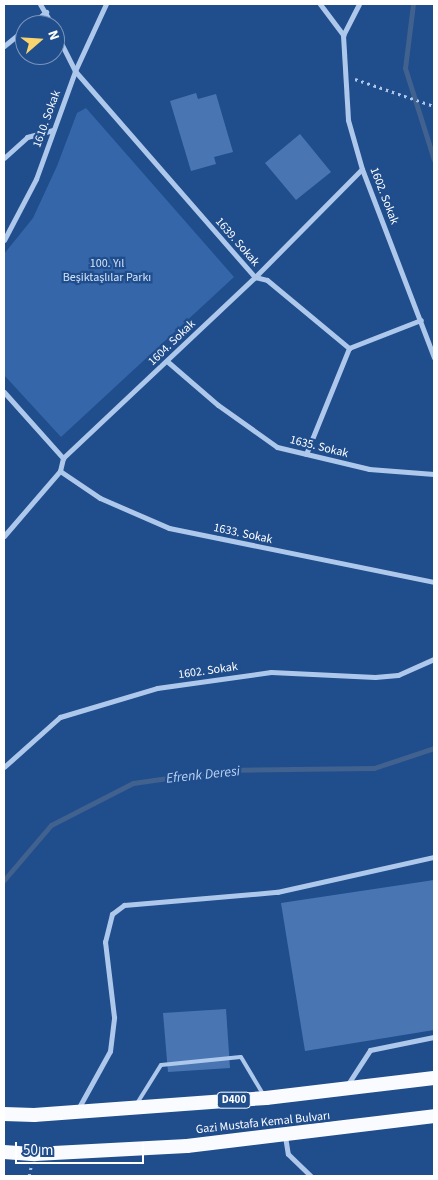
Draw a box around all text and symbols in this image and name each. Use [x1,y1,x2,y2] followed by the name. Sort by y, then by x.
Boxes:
[15,15,65,65] north arrow
[42,28,64,43] text: N
[30,88,64,150] street label: 1610. Sokak
[367,165,401,227] street label: 1602. Sokak
[212,215,262,269] street label: 1639. Sokak
[63,257,151,285] park label: 100. Yıl Beşiktaşlılar Parkı
[145,317,199,369] street label: 1604. Sokak
[288,433,350,461] street label: 1635. Sokak
[212,521,274,547] street label: 1633. Sokak
[177,660,239,682] street label: 1602. Sokak
[165,763,241,787] water label: Efrenk Deresi
[216,1092,252,1108] road number: D400
[195,1109,331,1137] street label: Gazi Mustafa Kemal Bulvarı
[18,1132,146,1164] scale bar
[23,1140,53,1161] text: 50 m

